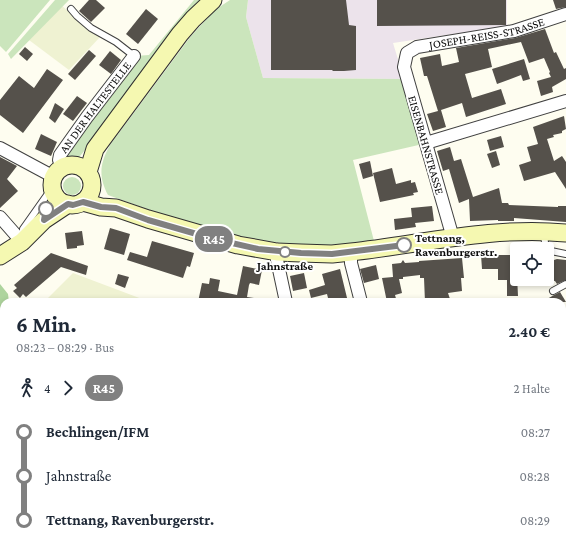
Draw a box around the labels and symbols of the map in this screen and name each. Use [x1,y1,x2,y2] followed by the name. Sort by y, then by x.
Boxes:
[427,14,547,52] street label: JOSEPH-REISS-STRASSE
[57,59,134,156] street label: AN DER HALTESTELLE
[405,94,447,196] street label: EISENBAHNSTRASSE
[38,201,54,217] unlabelled marker
[191,226,237,252] line badge: R45
[415,231,497,259] place label: Tettnang, Ravenburgerstr.
[396,237,412,253] marker: Tettnang, Ravenburgerstr.
[279,246,291,258] marker: Jahnstraße
[255,259,313,273] place label: Jahnstraße

